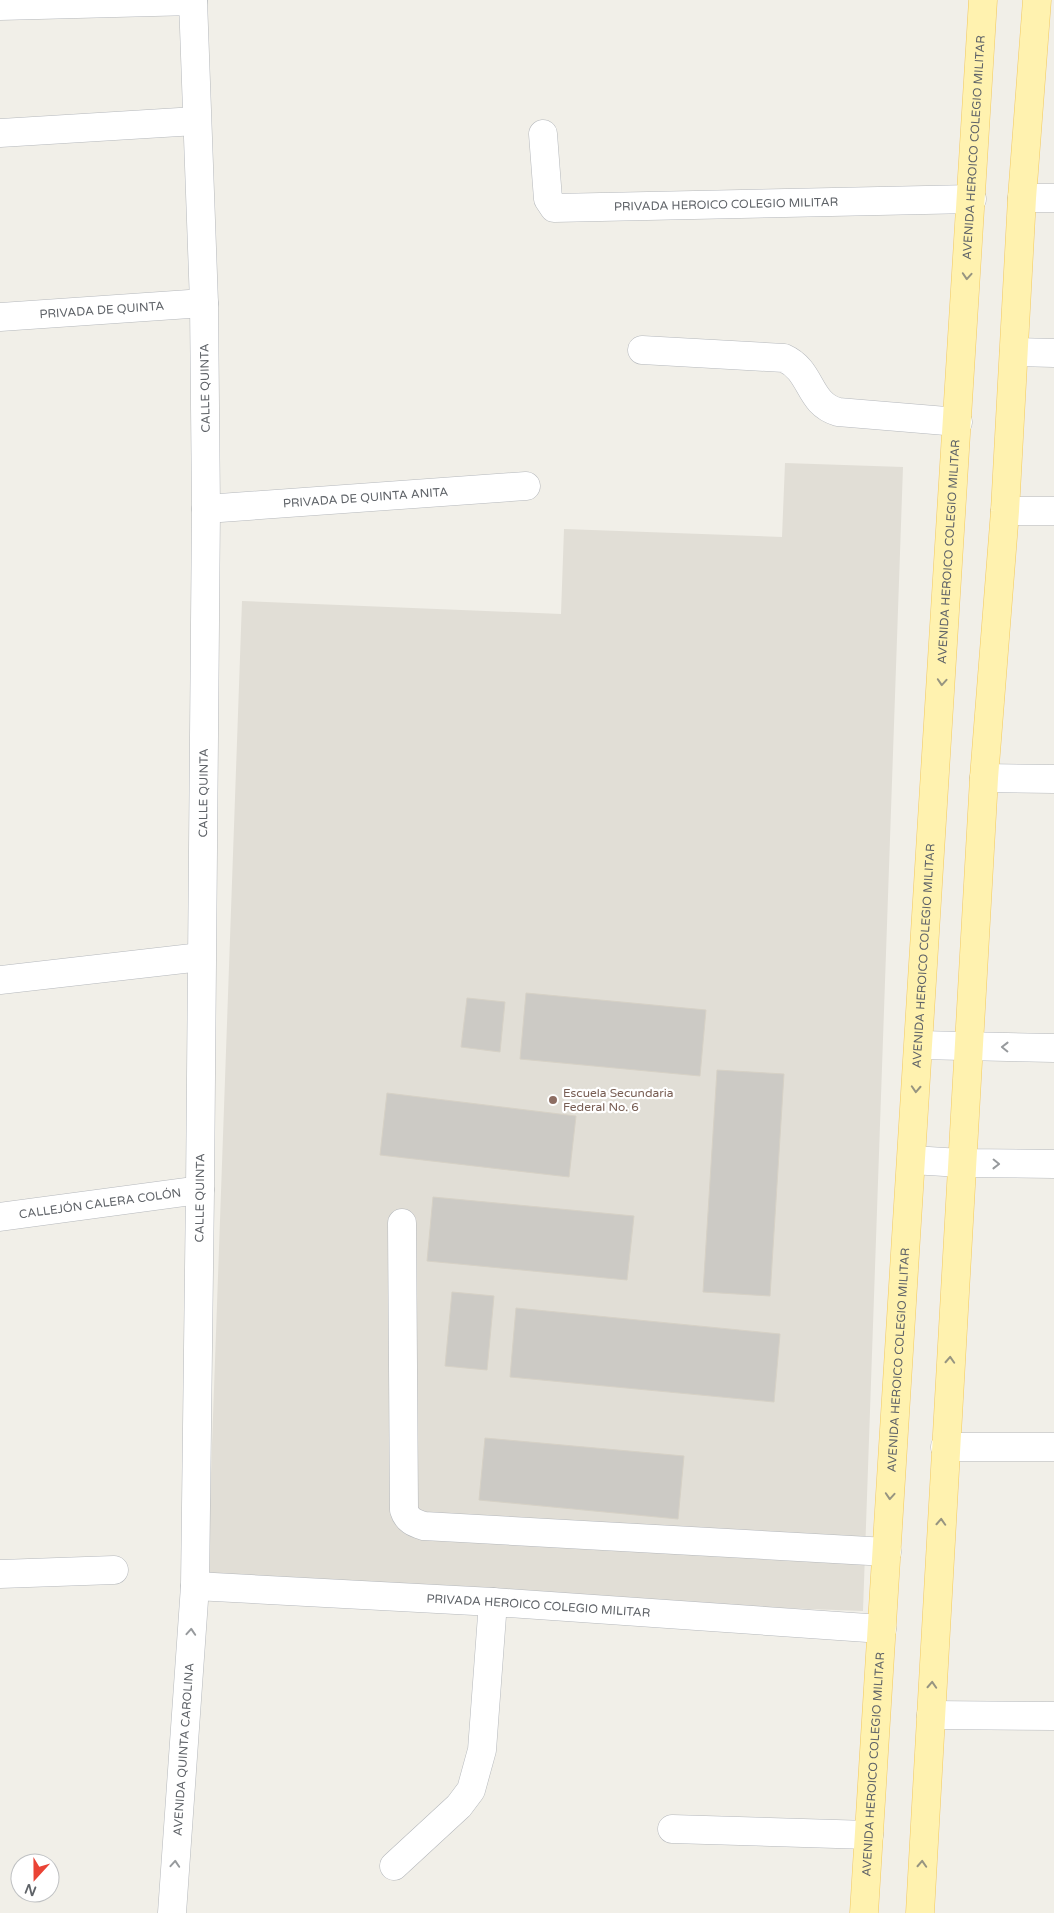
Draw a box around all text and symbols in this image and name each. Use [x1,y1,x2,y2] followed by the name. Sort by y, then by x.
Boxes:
[960,35,988,260] street label: AVENIDA HEROICO COLEGIO MILITAR
[614,195,838,214] street label: PRIVADA HEROICO COLEGIO MILITAR
[962,272,973,280] one-way arrow
[39,299,165,321] street label: PRIVADA DE QUINTA
[197,343,213,433] street label: CALLE QUINTA
[935,439,963,664] street label: AVENIDA HEROICO COLEGIO MILITAR
[282,485,449,510] street label: PRIVADA DE QUINTA ANITA
[936,679,947,687] one-way arrow
[196,748,211,838] street label: CALLE QUINTA
[910,843,938,1069] street label: AVENIDA HEROICO COLEGIO MILITAR
[1001,1042,1009,1052] one-way arrow
[911,1085,922,1093] one-way arrow
[563,1086,674,1114] place label: Escuela Secundaria Federal No. 6
[547,1094,559,1106] marker: Escuela Secundaria Federal No. 6
[192,1153,207,1243] street label: CALLE QUINTA
[992,1159,1000,1169] one-way arrow
[18,1186,182,1221] street label: CALLEJÓN CALERA COLÓN
[884,1247,912,1473] street label: AVENIDA HEROICO COLEGIO MILITAR
[944,1356,955,1364] one-way arrow
[885,1492,896,1500] one-way arrow
[935,1518,946,1526] one-way arrow
[426,1591,651,1620] street label: PRIVADA HEROICO COLEGIO MILITAR
[186,1628,197,1636] one-way arrow
[859,1652,887,1877] street label: AVENIDA HEROICO COLEGIO MILITAR
[170,1662,197,1836] street label: AVENIDA QUINTA CAROLINA
[927,1680,938,1688] one-way arrow
[10,1853,60,1903] north arrow
[170,1860,181,1868] one-way arrow
[917,1860,928,1868] one-way arrow
[22,1880,39,1900] text: N

